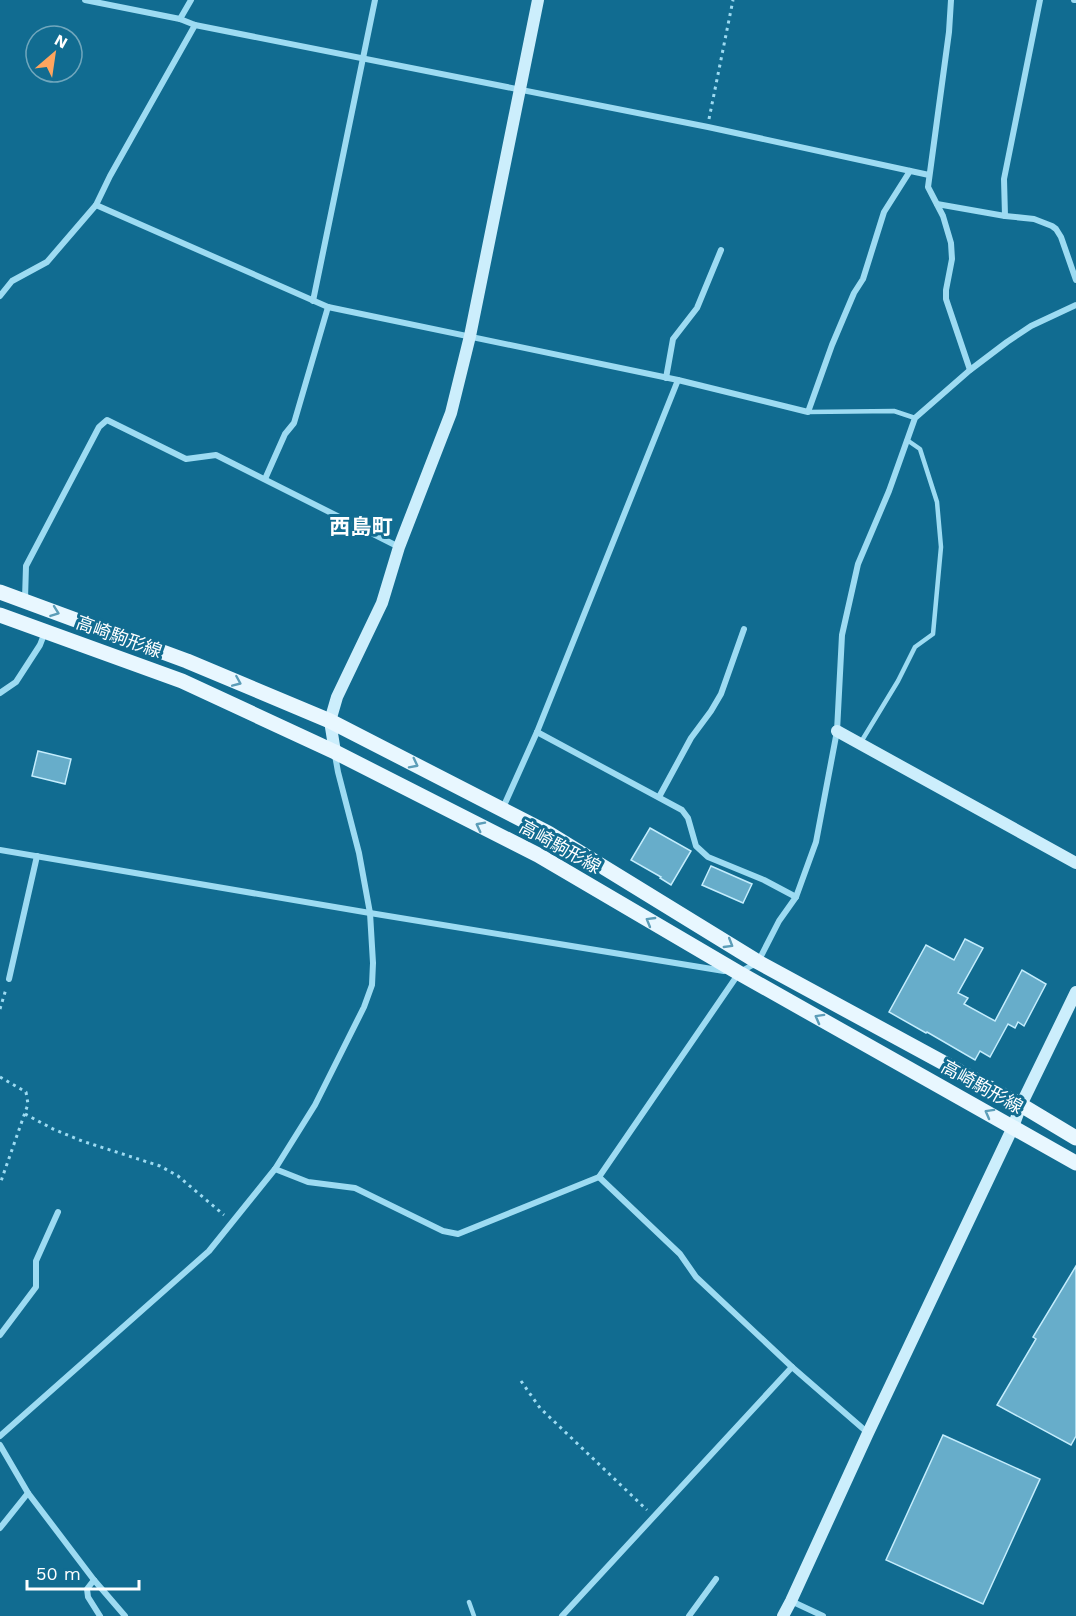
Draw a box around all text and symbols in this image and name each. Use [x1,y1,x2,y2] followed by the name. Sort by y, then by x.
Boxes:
[24,24,84,84] north arrow
[51,30,71,53] text: N
[330,514,393,539] district label: 西島町
[49,604,60,617] one-way arrow
[73,611,165,662] street label: 高崎駒形線
[231,675,242,687] one-way arrow
[407,757,418,768] one-way arrow
[516,816,605,878] street label: 高崎駒形線
[475,821,486,833] one-way arrow
[646,916,656,928] one-way arrow
[723,936,733,948] one-way arrow
[815,1014,825,1025] one-way arrow
[938,1056,1027,1118] street label: 高崎駒形線
[985,1109,995,1120] one-way arrow
[27,1553,140,1591] scale bar
[36,1563,81,1584] text: 50 m

